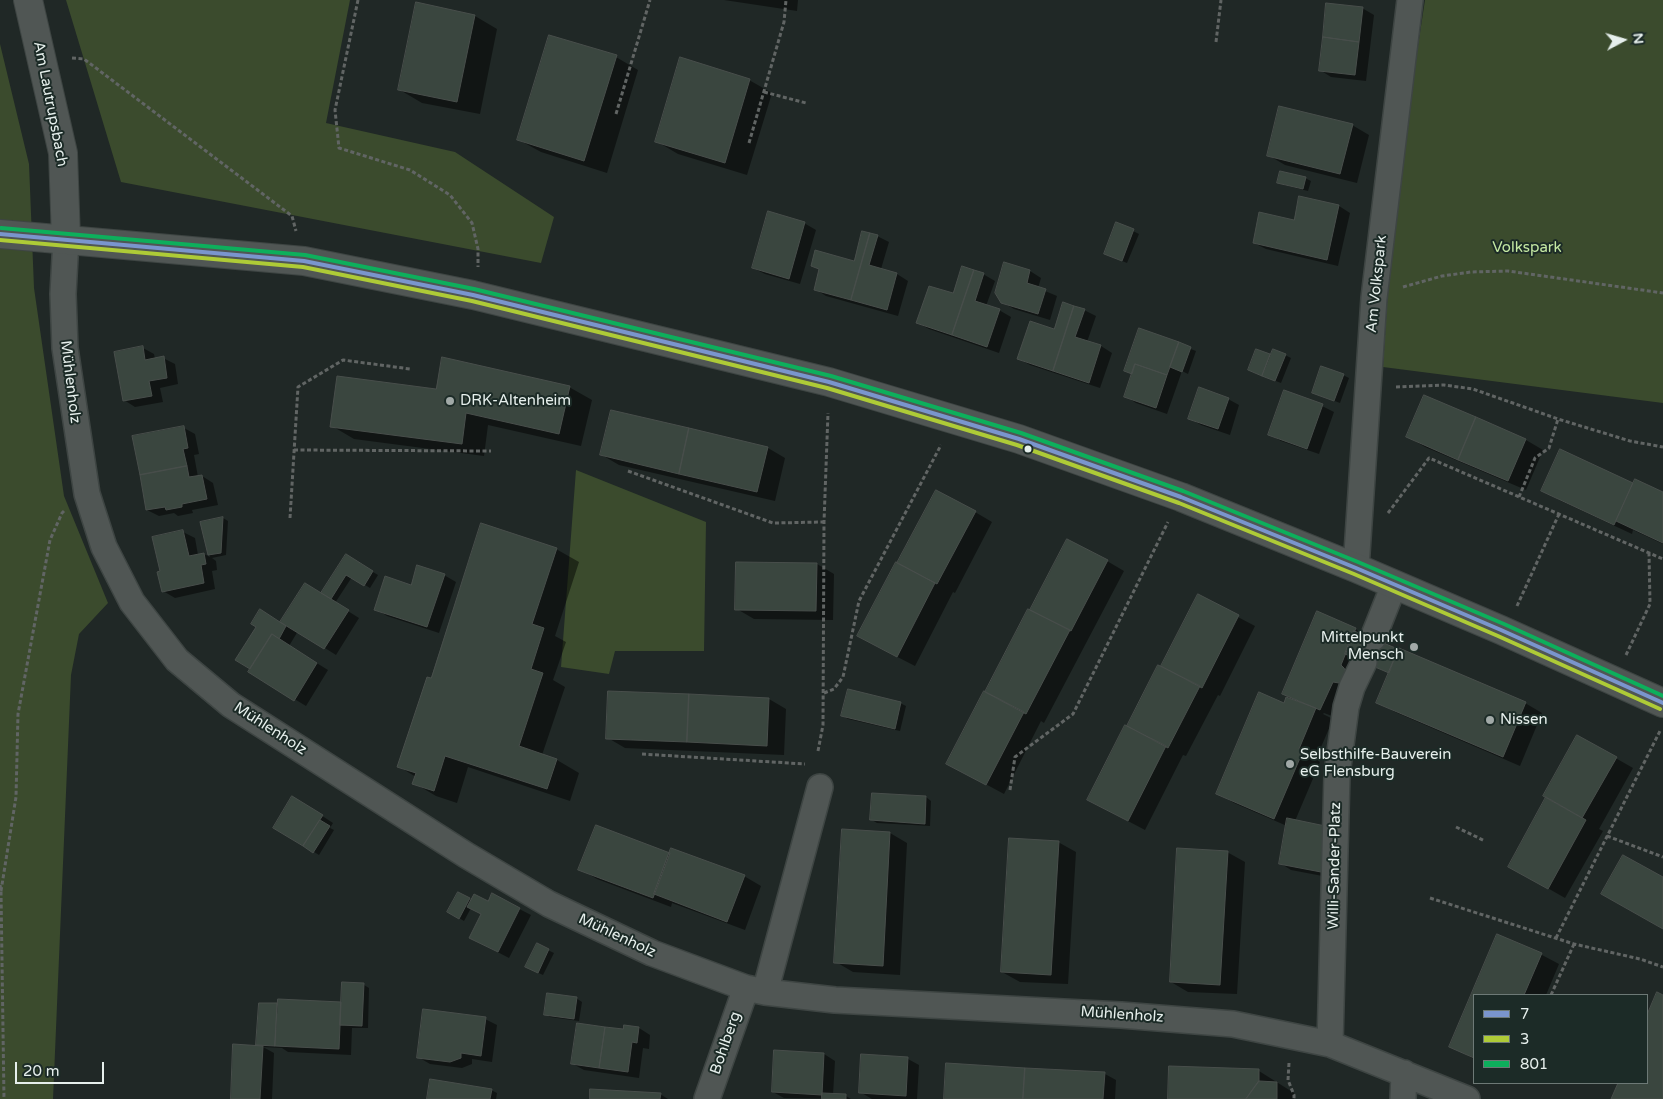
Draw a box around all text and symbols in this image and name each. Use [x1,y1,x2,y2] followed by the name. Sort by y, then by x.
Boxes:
[1598,15,1648,65] north arrow
[1629,32,1647,45] text: N
[29,40,71,168] street label: Am Lautrupsbach
[1363,234,1391,334] street label: Am Volkspark
[1492,239,1562,257] park label: Volkspark
[56,340,84,424] street label: Mühlenholz
[460,392,571,410] place label: DRK-Altenheim
[444,395,456,407] marker: DRK-Altenheim
[1023,444,1033,454] unlabelled marker
[1321,629,1404,664] place label: Mittelpunkt Mensch
[1408,641,1420,653] marker: Mittelpunkt Mensch
[230,699,310,759] street label: Mühlenholz
[1500,711,1548,729] place label: Nissen
[1484,714,1496,726] marker: Nissen
[1300,746,1451,781] place label: Selbsthilfe-Bauverein eG Flensburg
[1284,758,1296,770] marker: Selbsthilfe-Bauverein eG Flensburg
[1325,802,1345,930] street label: Willi-Sander-Platz
[575,910,659,962] street label: Mühlenholz
[1473,994,1648,1084] legend
[1080,1003,1164,1027] street label: Mühlenholz
[1520,1005,1529,1023] text: 7
[707,1009,745,1077] street label: Bohlberg
[1520,1030,1529,1048] text: 3
[18,1052,106,1084] scale bar
[1520,1055,1548,1073] text: 801
[23,1062,60,1080] text: 20 m

